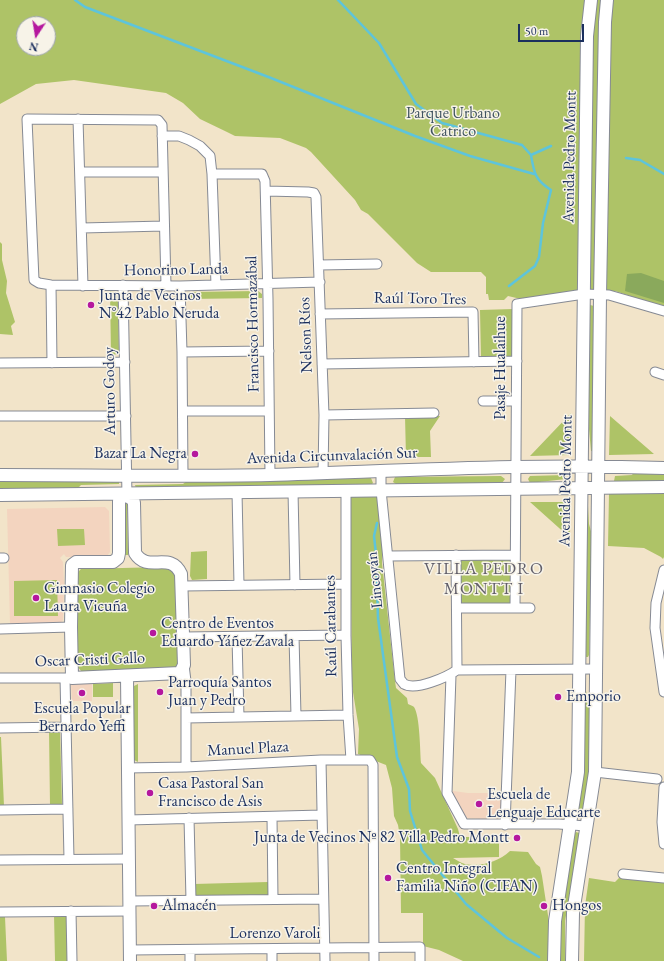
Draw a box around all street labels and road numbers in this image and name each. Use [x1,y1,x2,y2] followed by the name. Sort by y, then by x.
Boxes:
[559,91,581,223] street label: Avenida Pedro Montt
[242,256,264,392] street label: Francisco Hormazábal
[123,259,229,281] street label: Honorino Landa
[374,289,466,309] street label: Raúl Toro Tres
[295,297,317,373] street label: Nelson Ríos
[491,316,511,420] street label: Pasaje Hualaihue
[100,347,120,435] street label: Arturo Godoy
[555,415,577,547] street label: Avenida Pedro Montt
[246,443,418,469] street label: Avenida Circunvalación Sur
[362,551,388,609] street label: Lincoyán
[321,575,341,677] street label: Raúl Carabantes
[35,648,145,672] street label: Oscar Cristi Gallo
[207,737,289,761] street label: Manuel Plaza
[230,924,320,944] street label: Lorenzo Varoli

